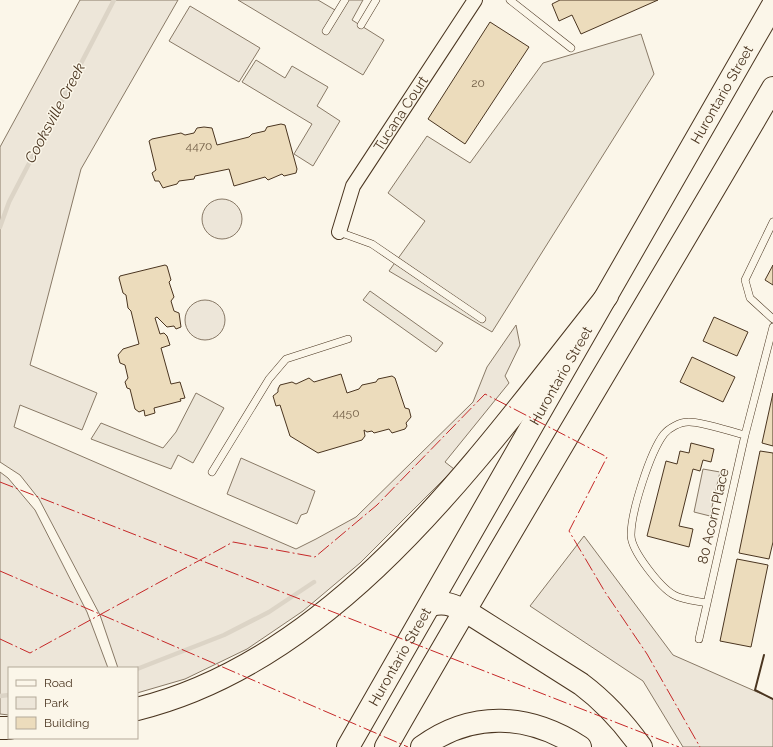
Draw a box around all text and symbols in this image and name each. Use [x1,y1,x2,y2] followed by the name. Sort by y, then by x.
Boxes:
[687,42,756,147] street label: Hurontario Street
[21,60,89,166] water label: Cooksville Creek
[370,73,431,154] street label: Tucana Court
[471,76,485,90] house number: 20
[186,139,212,153] house number: 4470
[526,323,595,428] street label: Hurontario Street
[333,406,360,420] house number: 4450
[694,467,732,565] street label: 80 Acorn Place
[365,604,434,709] street label: Hurontario Street
[8,667,138,739] legend
[44,676,73,690] text: Road
[44,696,69,710] text: Park
[44,716,90,730] text: Building

